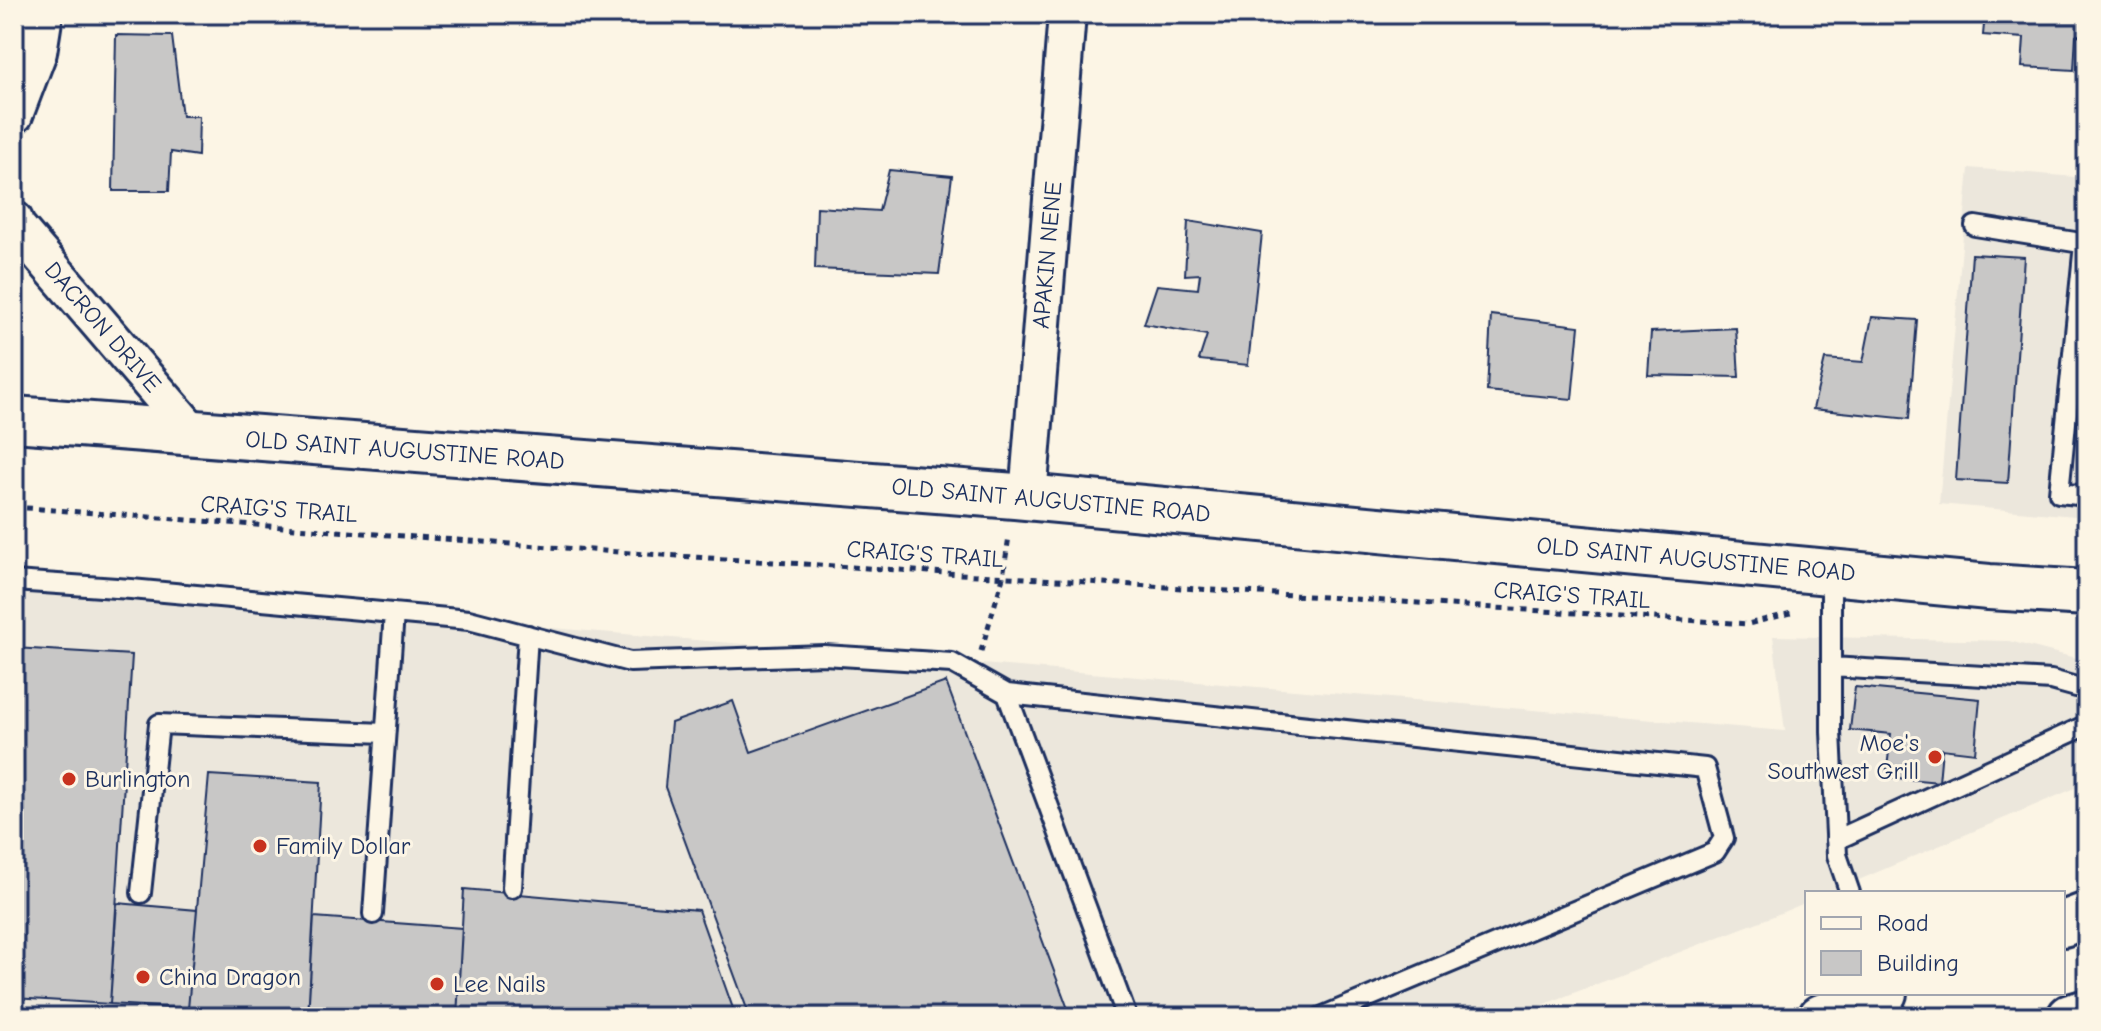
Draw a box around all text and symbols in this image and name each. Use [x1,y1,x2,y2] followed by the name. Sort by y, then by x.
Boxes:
[1027,180,1067,330] street label: APAKIN NENE
[39,256,167,398] street label: DACRON DRIVE
[244,425,566,475] street label: OLD SAINT AUGUSTINE ROAD
[890,472,1212,528] street label: OLD SAINT AUGUSTINE ROAD
[200,490,358,528] street label: CRAIG'S TRAIL
[1535,531,1857,587] street label: OLD SAINT AUGUSTINE ROAD
[846,535,1004,573] street label: CRAIG'S TRAIL
[1493,576,1651,614] street label: CRAIG'S TRAIL
[1768,729,1919,785] place label: Moe's Southwest Grill
[1926,748,1944,766] marker: Moe's Southwest Grill
[85,765,191,793] place label: Burlington
[60,770,78,788] marker: Burlington
[276,832,411,860] place label: Family Dollar
[251,837,269,855] marker: Family Dollar
[1805,891,2065,995] legend
[1877,909,1929,937] text: Road
[1877,949,1959,977] text: Building
[159,963,301,991] place label: China Dragon
[134,968,152,986] marker: China Dragon
[453,970,546,998] place label: Lee Nails
[428,975,446,993] marker: Lee Nails

